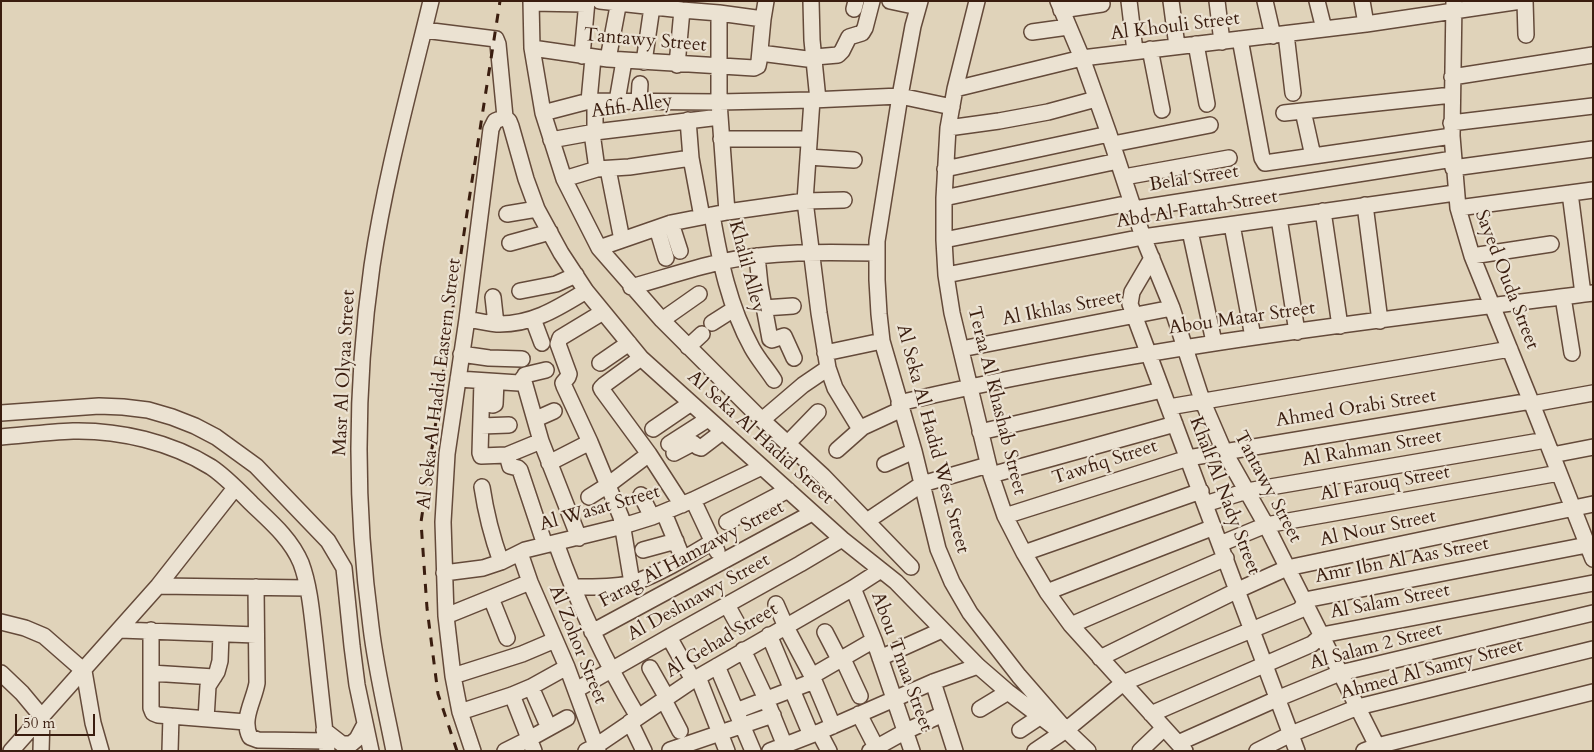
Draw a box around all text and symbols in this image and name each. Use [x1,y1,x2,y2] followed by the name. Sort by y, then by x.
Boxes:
[1109,8,1241,46] street label: Al Khouli Street
[583,24,707,58] street label: Tantawy Street
[590,90,674,124] street label: Afifi Alley
[1148,161,1240,197] street label: Belal Street
[1115,186,1279,234] street label: Abd Al Fattah Street
[1469,207,1543,353] street label: Sayed Ouda Street
[723,218,769,316] street label: Khalil Alley
[413,257,467,511] street label: Al Seka Al Hadid Eastern Street
[1001,286,1123,332] street label: Al Ikhlas Street
[329,289,361,457] street label: Masr Al Olyaa Street
[1167,297,1317,341] street label: Abou Matar Street
[962,304,1030,498] street label: Teraa Al Khashab Street
[890,322,974,556] street label: Al Seka Al Hadid West Street
[682,366,838,510] street label: Al Seka Al Hadid Street
[1274,385,1438,433] street label: Ahmed Orabi Street
[1183,414,1265,578] street label: Khalf Al Nady Street
[1301,426,1443,472] street label: Al Rahman Street
[1228,427,1306,547] street label: Tantawy Street
[1050,435,1160,491] street label: Tawfiq Street
[1318,461,1452,507] street label: Al Farouq Street
[537,481,663,537] street label: Al Wasat Street
[596,497,788,613] street label: Farag Al Hamzawy Street
[1318,506,1438,552] street label: Al Nour Street
[1313,533,1491,589] street label: Amr Ibn Al Aas Street
[624,549,774,647] street label: Al Deshnawy Street
[1328,579,1452,625] street label: Al Salam Street
[543,582,611,708] street label: Al Zohor Street
[865,589,937,735] street label: Abou Tmaa Street
[662,599,782,683] street label: Al Gehad Street
[1307,618,1445,676] street label: Al Salam 2 Street
[1338,635,1526,705] street label: Ahmed Al Samty Street
[18,704,98,736] scale bar
[23,713,55,733] text: 50 m

